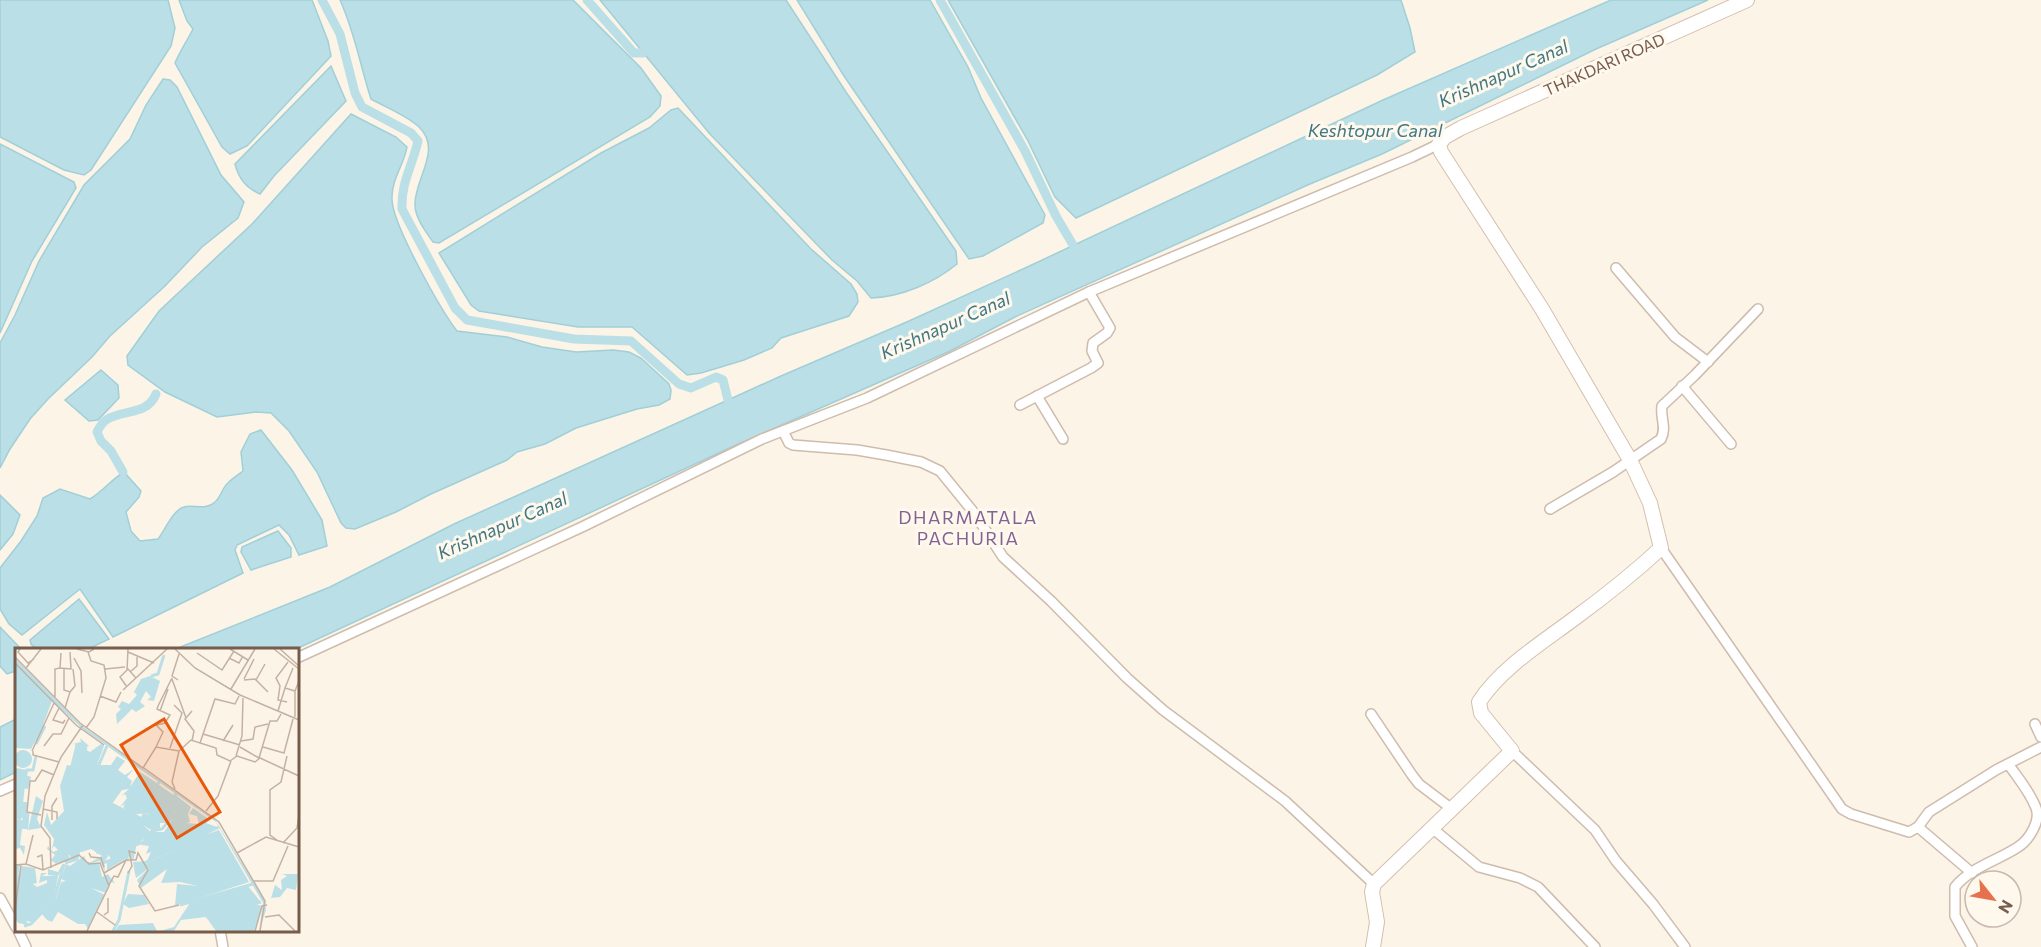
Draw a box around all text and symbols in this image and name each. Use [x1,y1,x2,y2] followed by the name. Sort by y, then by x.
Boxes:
[1541,29,1667,99] street label: THAKDARI ROAD
[1435,34,1572,111] water label: Krishnapur Canal
[1308,119,1443,141] water label: Keshtopur Canal
[877,286,1014,363] water label: Krishnapur Canal
[434,486,571,563] water label: Krishnapur Canal
[898,506,1038,549] district label: DHARMATALA PACHURIA
[15,648,298,932] inset map
[1963,869,2023,929] north arrow
[1995,897,2018,917] text: N

